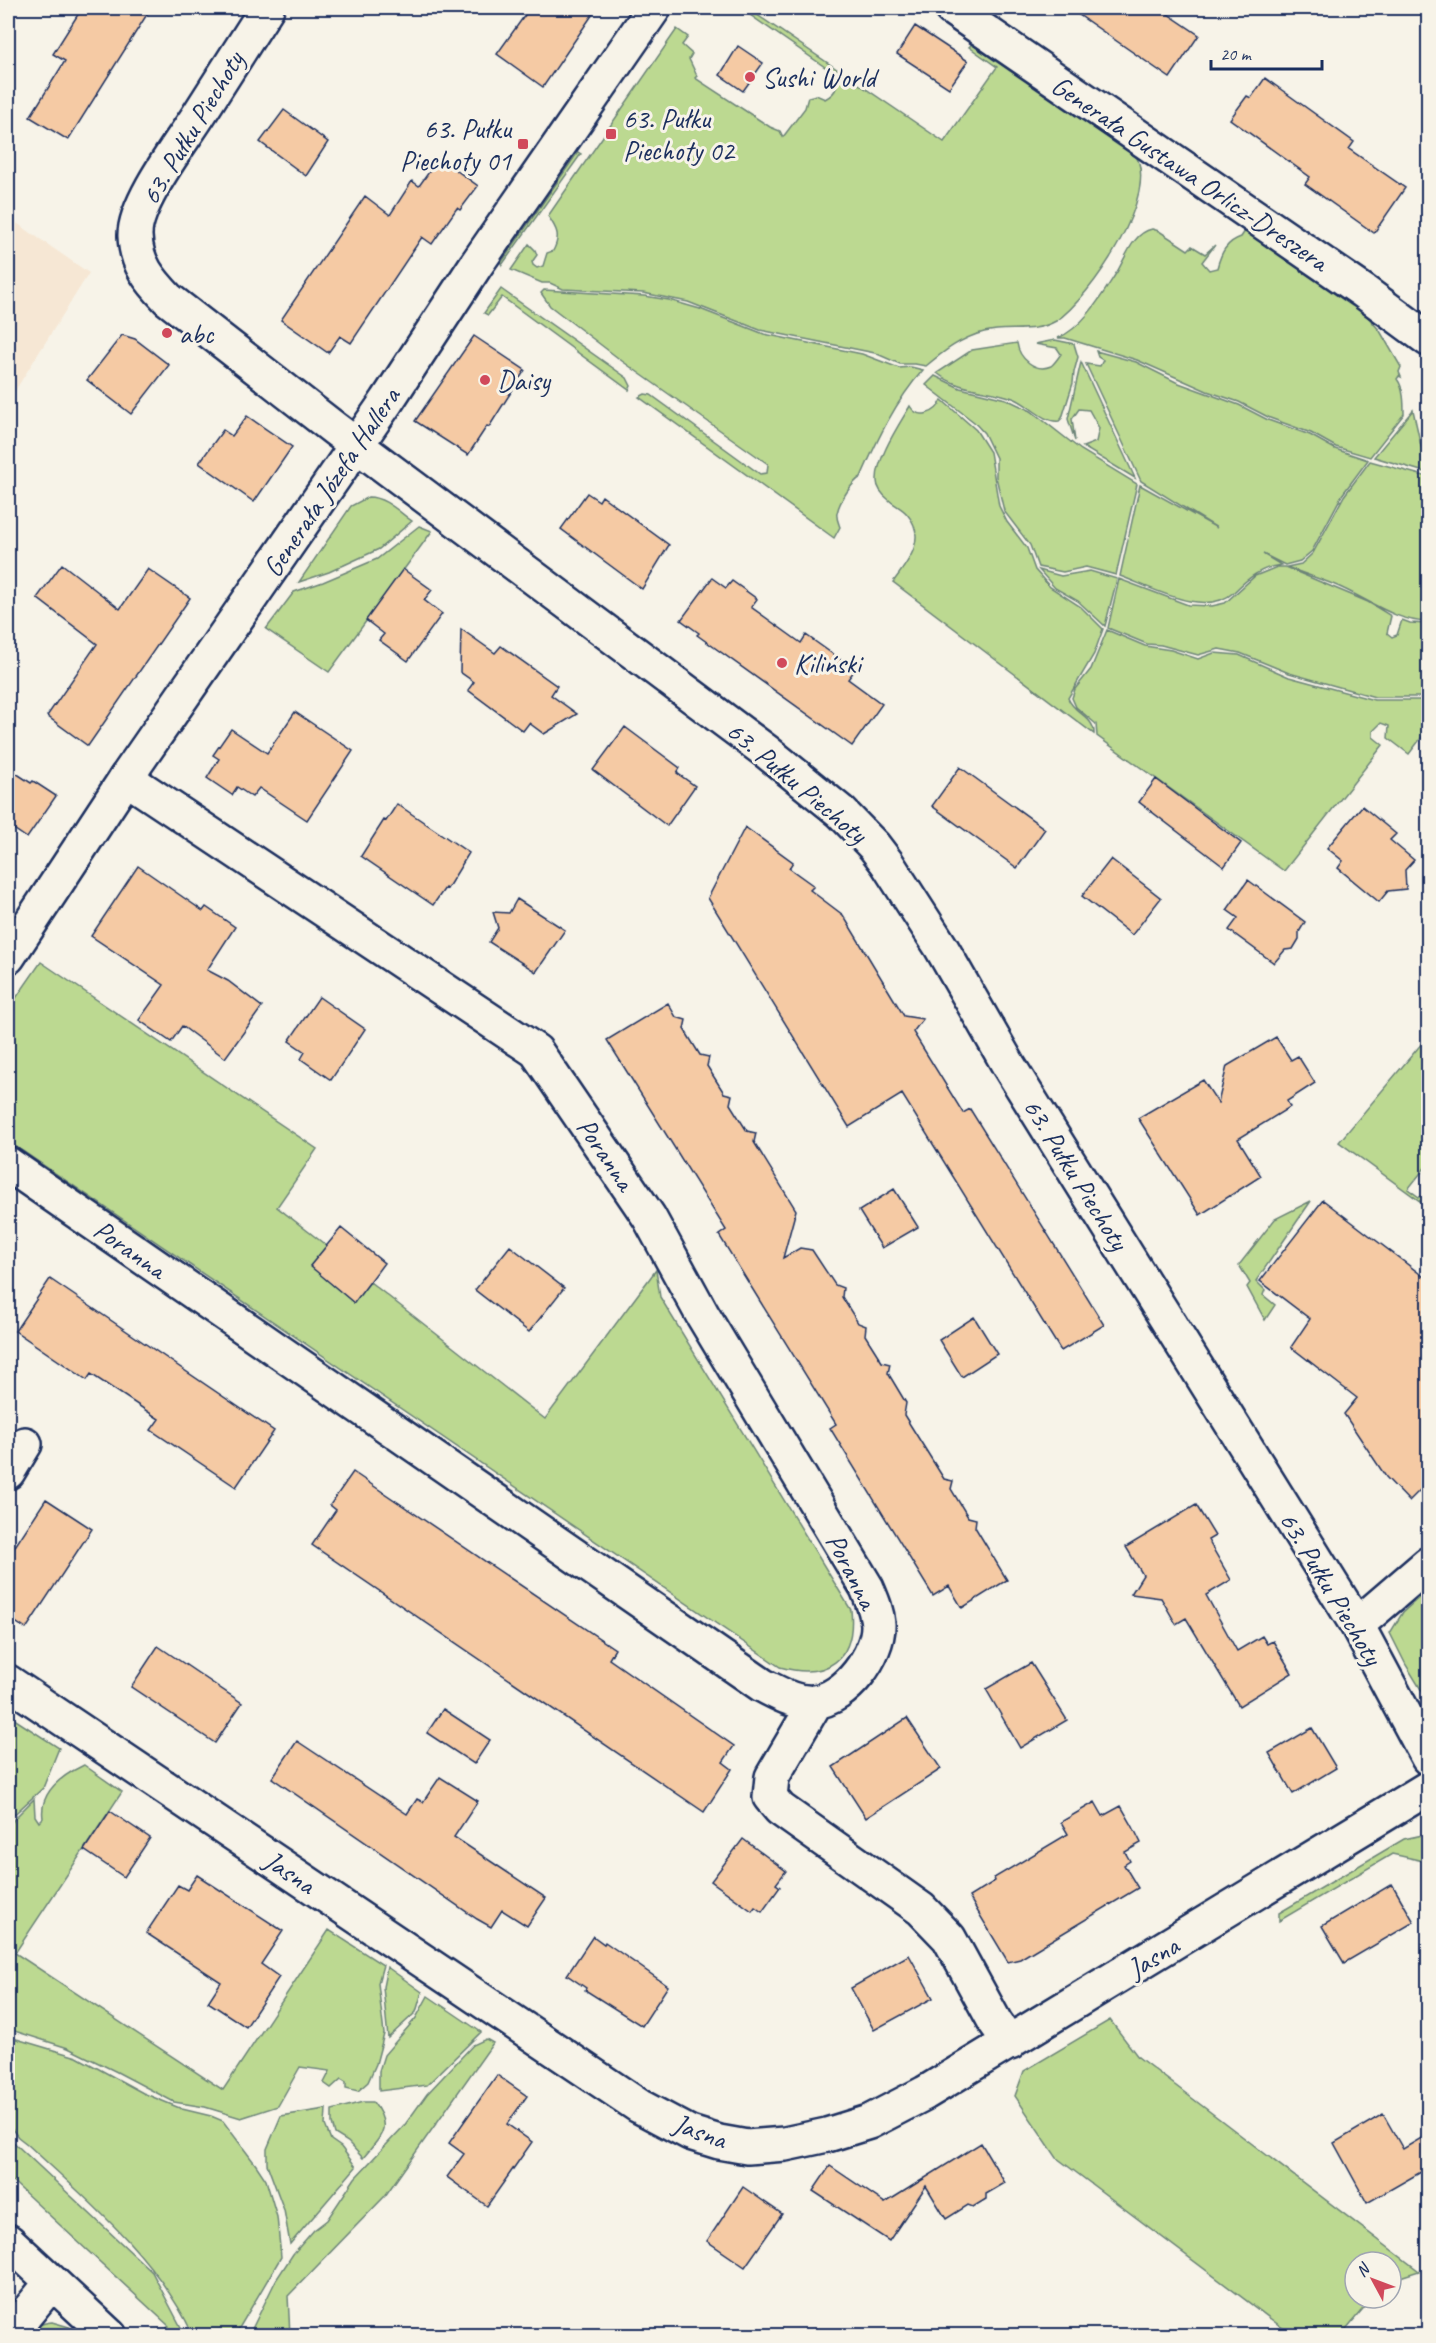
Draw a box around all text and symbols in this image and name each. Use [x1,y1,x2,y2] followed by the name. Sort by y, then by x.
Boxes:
[1211,33,1322,71] scale bar
[133,43,253,211] street label: 63. Pułku Piechoty
[1220,43,1253,65] text: 20 m
[762,60,880,95] place label: Sushi World
[1045,67,1337,280] street label: Generała Gustawa Orlicz-Dreszera
[743,70,757,84] marker: Sushi World
[623,101,736,168] place label: 63. Pułku Piechoty 02
[400,111,513,178] place label: 63. Pułku Piechoty 01
[604,127,618,141] marker: 63. Pułku Piechoty 02
[516,137,530,151] marker: 63. Pułku Piechoty 01
[179,316,214,351] place label: abc
[160,326,174,340] marker: abc
[497,363,552,398] place label: Daisy
[478,373,492,387] marker: Daisy
[255,379,408,583] street label: Generała Józefa Hallera
[794,646,865,681] place label: Kiliński
[775,656,789,670] marker: Kiliński
[720,713,876,852] street label: 63. Pułku Piechoty
[1015,1092,1138,1259] street label: 63. Pułku Piechoty
[569,1111,644,1199] street label: Poranna
[87,1212,175,1288] street label: Poranna
[1272,1505,1392,1673] street label: 63. Pułku Piechoty
[818,1527,887,1617] street label: Poranna
[256,1841,324,1903] street label: Jasna
[1119,1927,1187,1987] street label: Jasna
[667,2105,733,2157] street label: Jasna
[1343,2250,1403,2310] north arrow
[1352,2258,1375,2281] text: N

